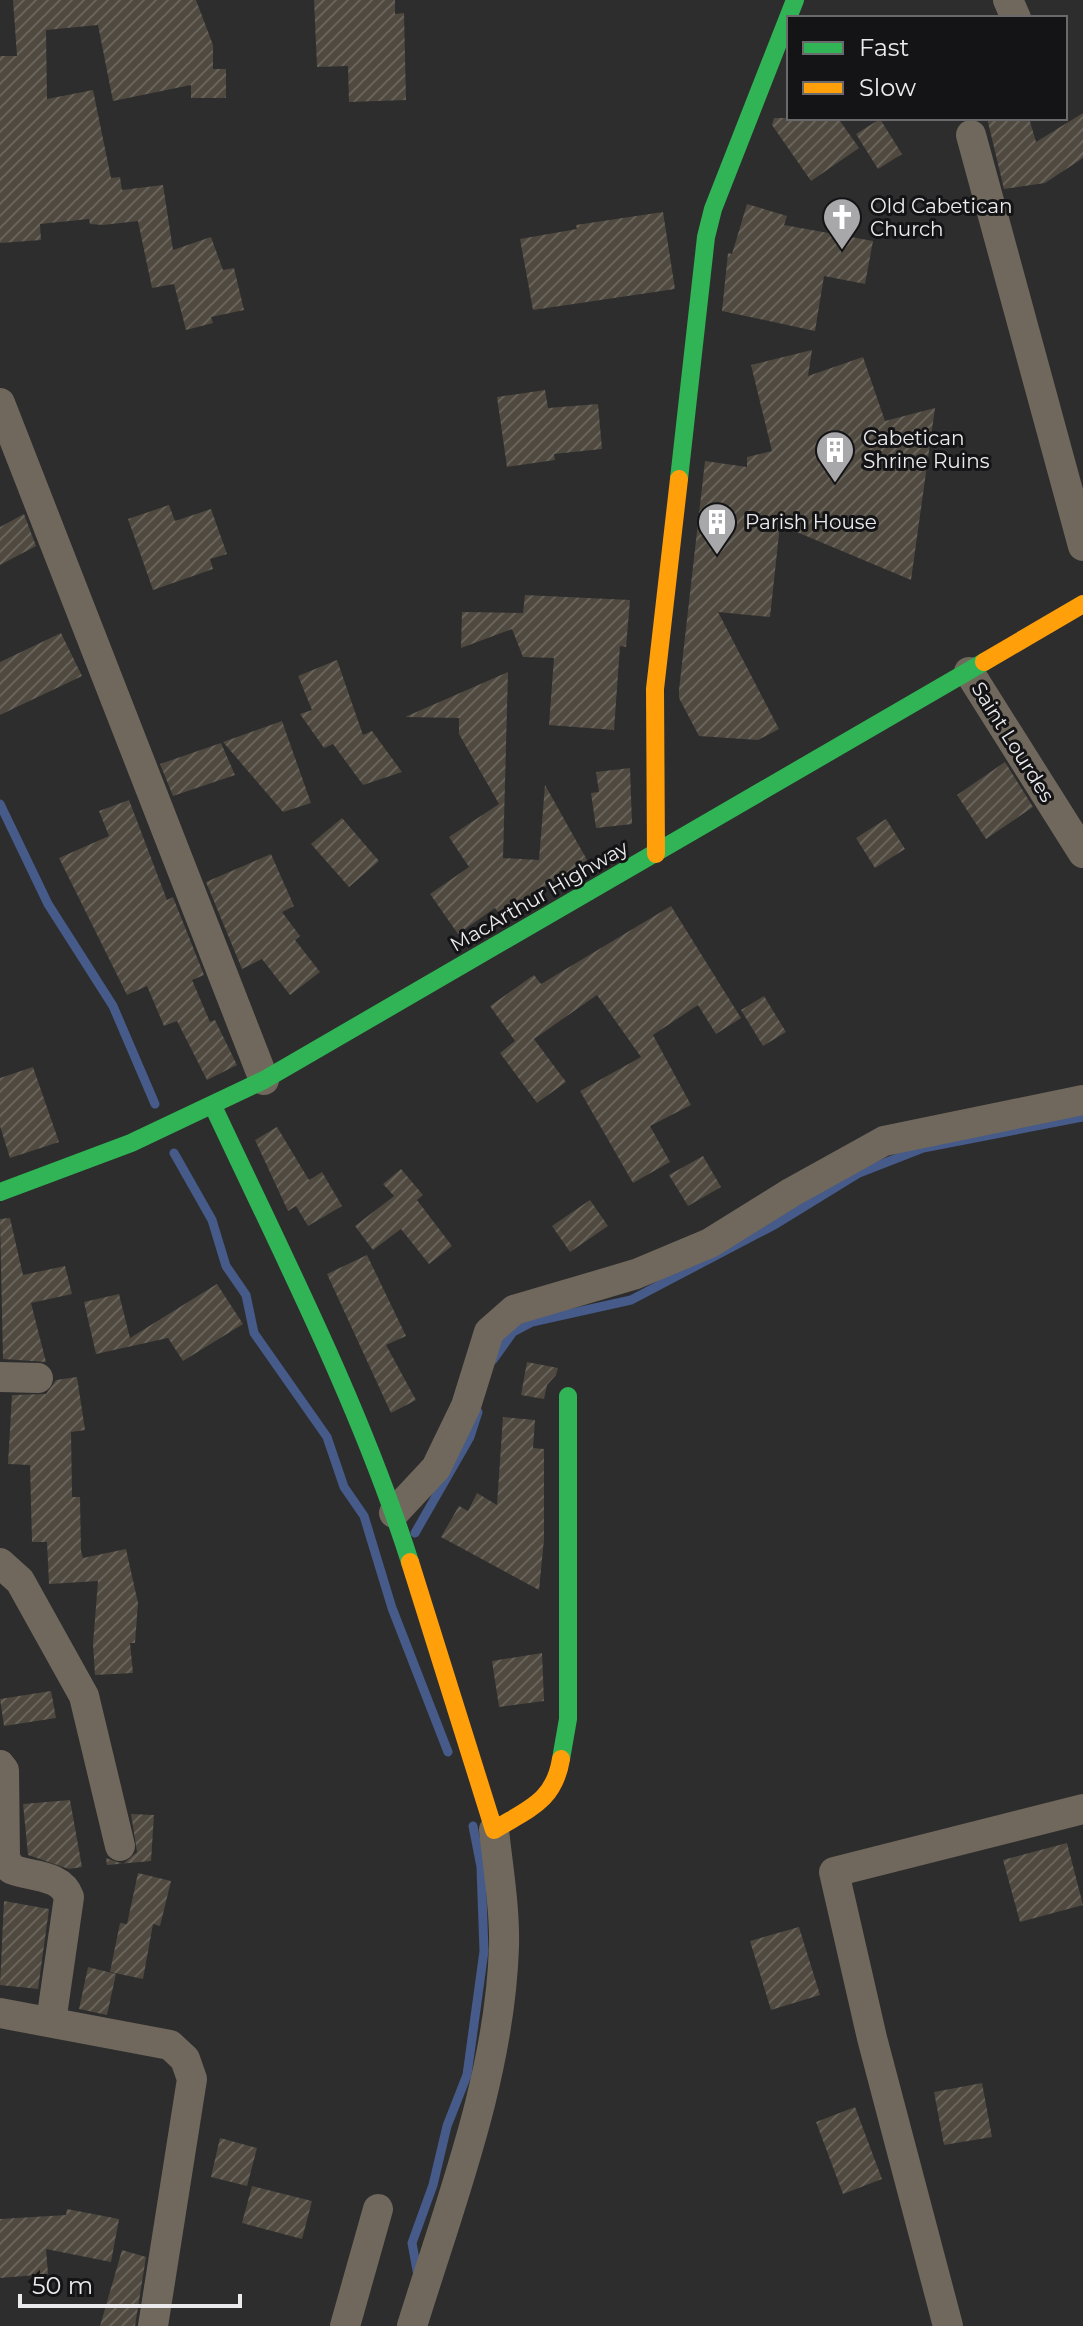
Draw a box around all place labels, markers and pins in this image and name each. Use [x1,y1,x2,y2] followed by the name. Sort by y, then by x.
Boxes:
[870,194,1013,241] place label: Old Cabetican Church
[821,196,863,251] church icon: Old Cabetican Church
[863,426,990,473] place label: Cabetican Shrine Ruins
[814,429,856,484] building icon: Cabetican Shrine Ruins
[696,501,738,556] building icon: Parish House
[745,510,877,534] place label: Parish House

